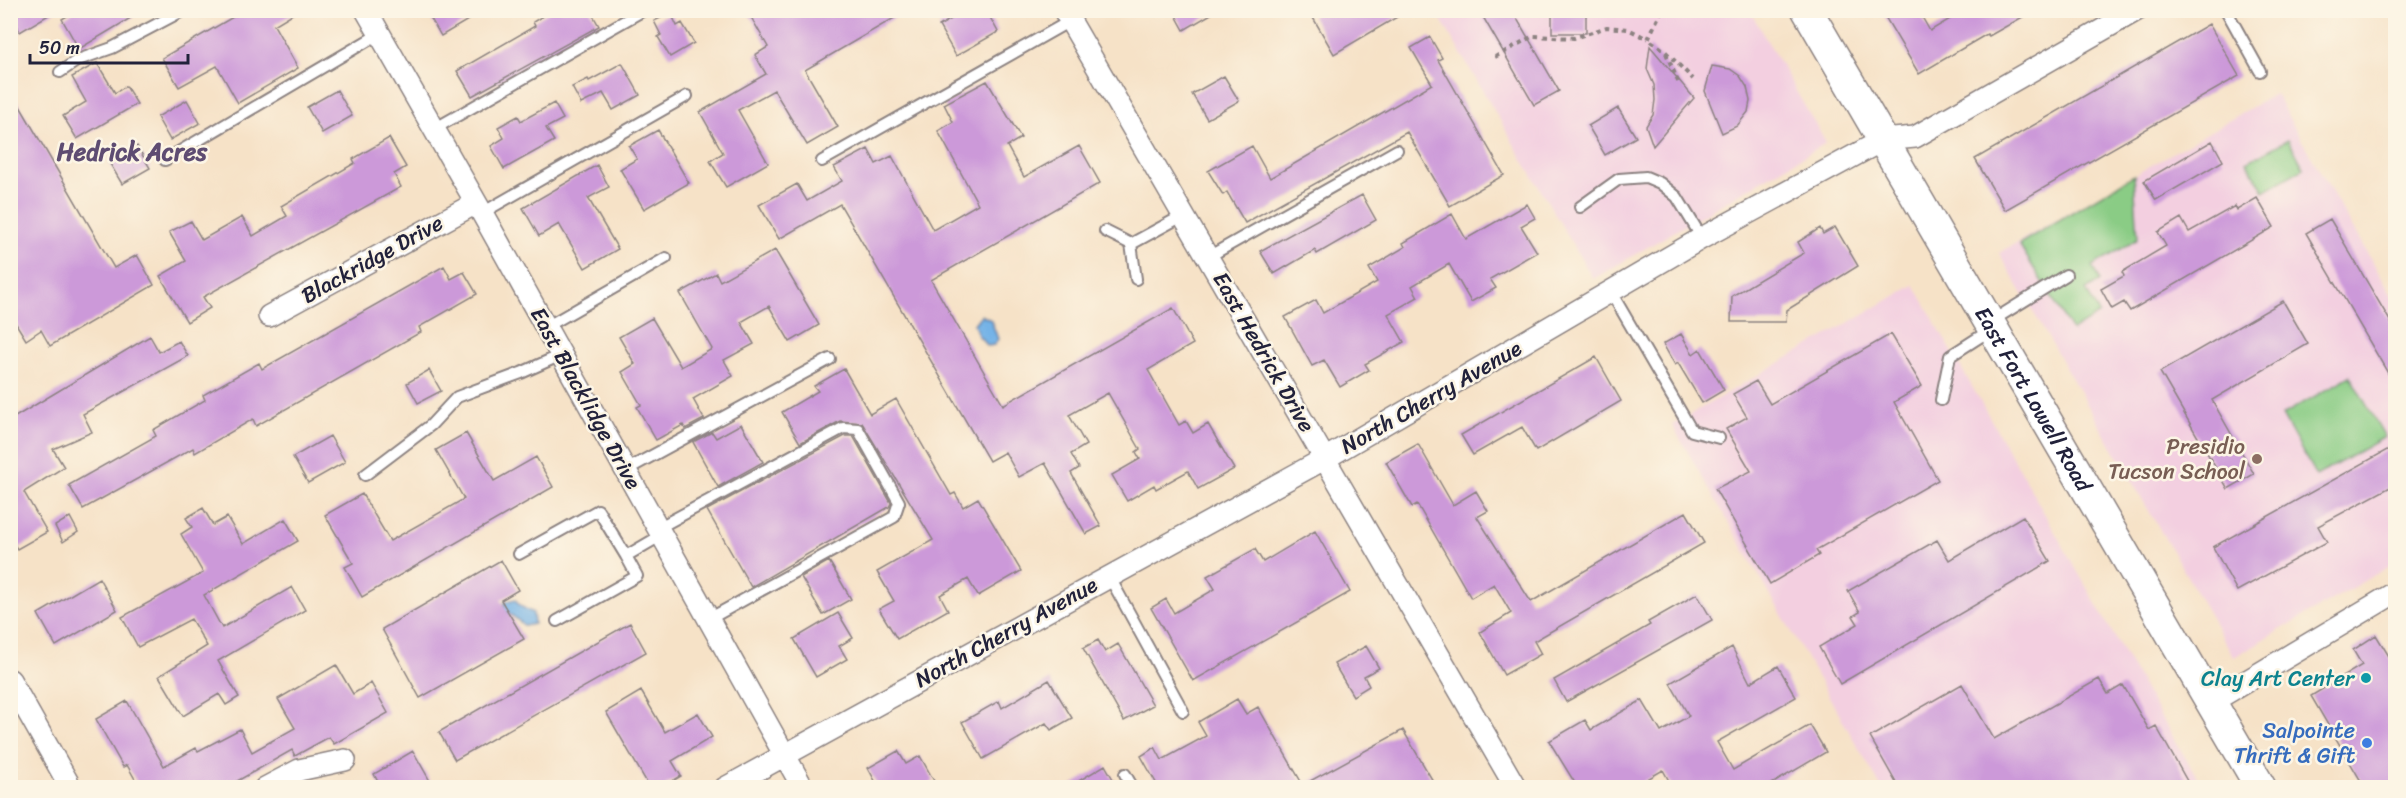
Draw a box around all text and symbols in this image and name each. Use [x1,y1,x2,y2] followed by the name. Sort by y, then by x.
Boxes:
[30,27,188,65] scale bar
[39,32,80,64] text: 50 m
[57,131,208,173] district label: Hedrick Acres
[294,204,450,314] street label: Blackridge Drive
[1202,264,1326,440] street label: East Hedrick Drive
[1964,298,2104,500] street label: East Fort Lowell Road
[520,299,653,497] street label: East Blacklidge Drive
[1333,329,1530,465] street label: North Cherry Avenue
[2108,427,2246,491] place label: Presidio Tucson School
[2250,452,2264,466] marker: Presidio Tucson School
[907,565,1105,699] street label: North Cherry Avenue
[2201,659,2356,698] place label: Clay Art Center
[2359,671,2373,685] marker: Clay Art Center
[2234,711,2355,775] place label: Salpointe Thrift & Gift
[2360,736,2374,750] marker: Salpointe Thrift & Gift

